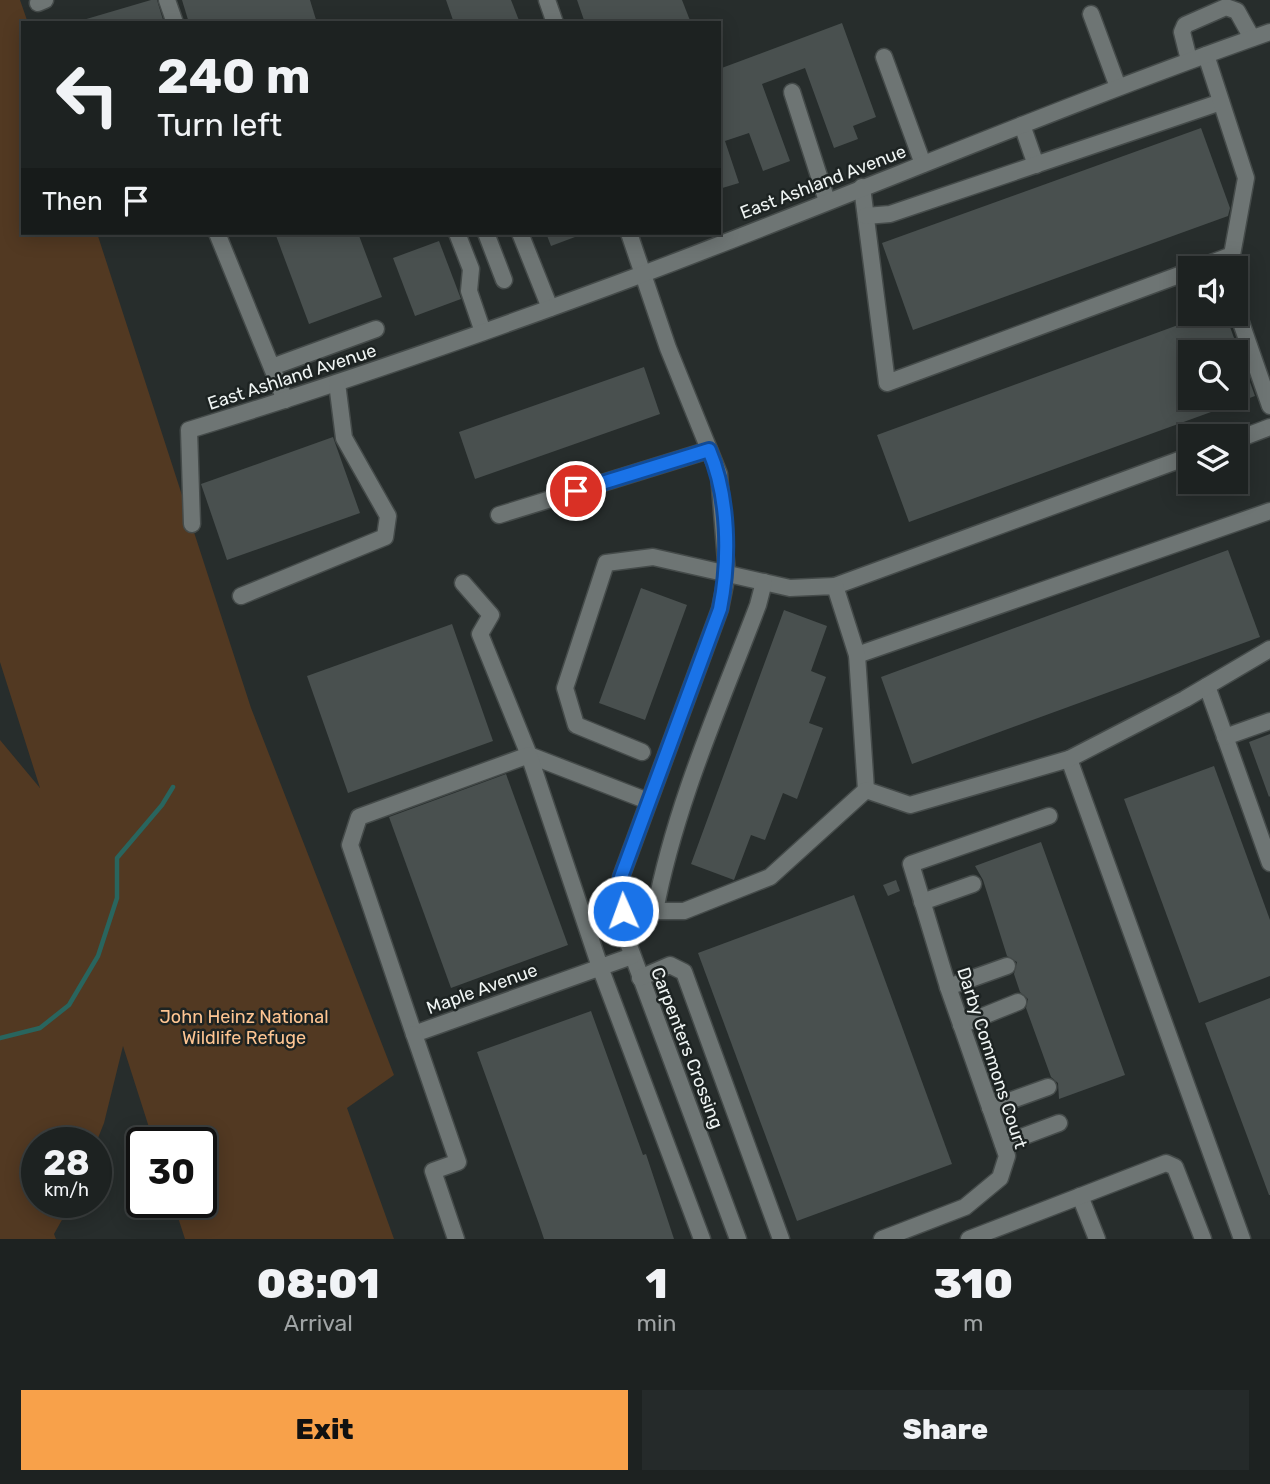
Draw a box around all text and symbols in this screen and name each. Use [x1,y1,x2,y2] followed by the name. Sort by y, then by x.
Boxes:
[157,47,311,105] text: 240 m
[42,49,133,140] icon: left
[157,106,282,144] text: Turn left
[737,140,909,224] street label: East Ashland Avenue
[117,182,155,220] icon: arrive
[42,186,103,217] text: Then
[1178,256,1248,494] map controls
[1178,256,1248,326] button: sound
[205,339,379,415] street label: East Ashland Avenue
[1178,340,1248,410] button: search
[1178,424,1248,494] button: layers
[546,461,606,521] pin
[557,472,595,510] icon: arrive
[586,874,660,948] position arrow
[424,959,540,1019] street label: Maple Avenue
[646,964,728,1132] street label: Carpenters Crossing
[952,964,1032,1152] street label: Darby Commons Court
[159,1006,329,1049] park label: John Heinz National Wildlife Refuge
[126,1127,217,1218] speed limit sign: 30
[43,1142,90,1184] text: 28
[44,1179,89,1201] text: km/h
[257,1259,380,1309] text: 08:01
[646,1259,668,1309] text: 1
[933,1259,1013,1309] text: 310
[284,1309,353,1337] text: Arrival
[637,1309,677,1337] text: min
[963,1309,983,1337] text: m
[21,1390,628,1470] button: Exit
[642,1390,1249,1470] button: Share

